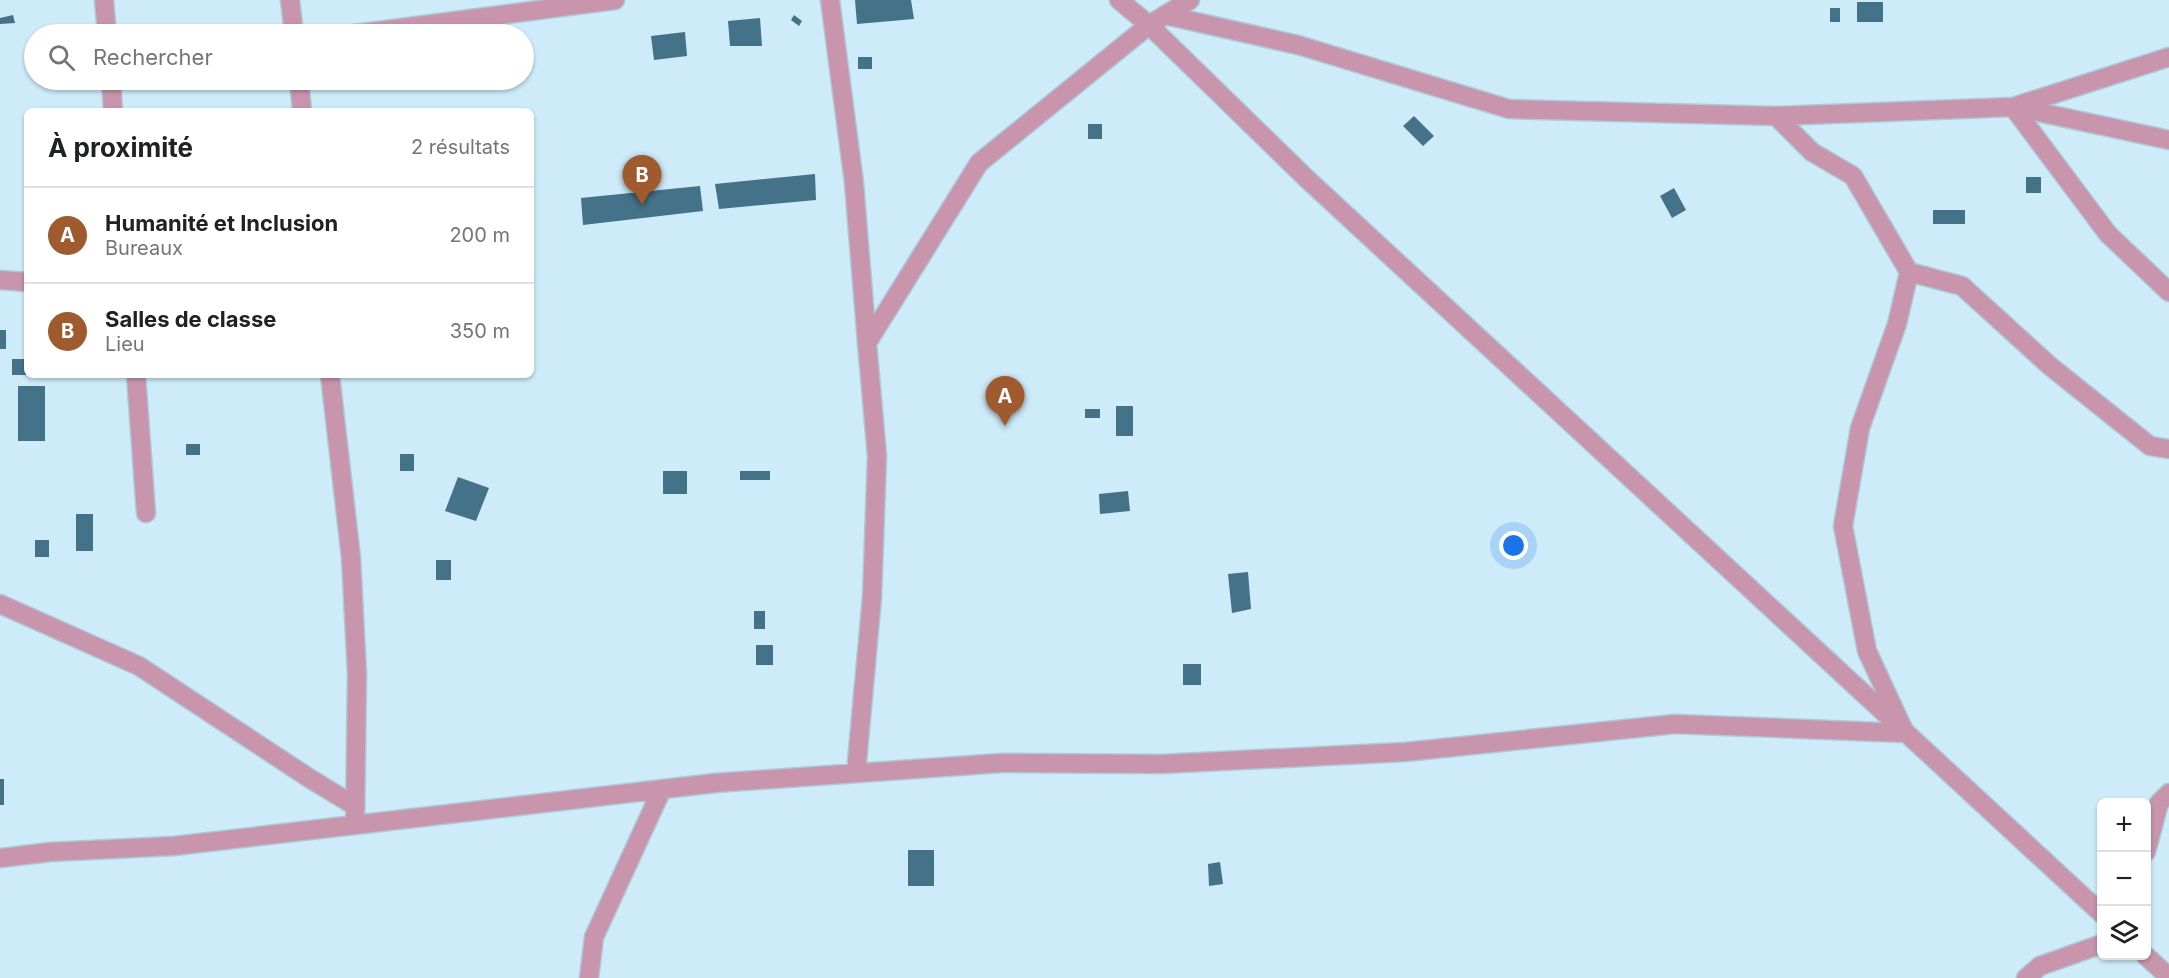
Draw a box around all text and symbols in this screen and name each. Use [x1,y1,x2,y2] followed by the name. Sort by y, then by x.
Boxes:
[24,24,534,90] search box
[45,41,78,74] icon: search
[93,44,213,70] text: Rechercher
[48,132,193,163] text: À proximité
[411,135,510,159] text: 2 résultats
[622,156,662,205] pin: B
[105,210,338,236] text: Humanité et Inclusion
[60,223,75,247] text: A
[449,223,510,247] text: 200 m
[105,236,183,260] text: Bureaux
[105,306,276,332] text: Salles de classe
[61,319,74,343] text: B
[450,319,510,343] text: 350 m
[105,332,145,356] text: Lieu
[986,376,1024,426] pin: A
[1499,531,1528,560] your location
[2097,798,2151,960] map controls
[2097,798,2151,852] button: +
[2097,852,2151,906] button: −
[2097,906,2151,960] button: layers

